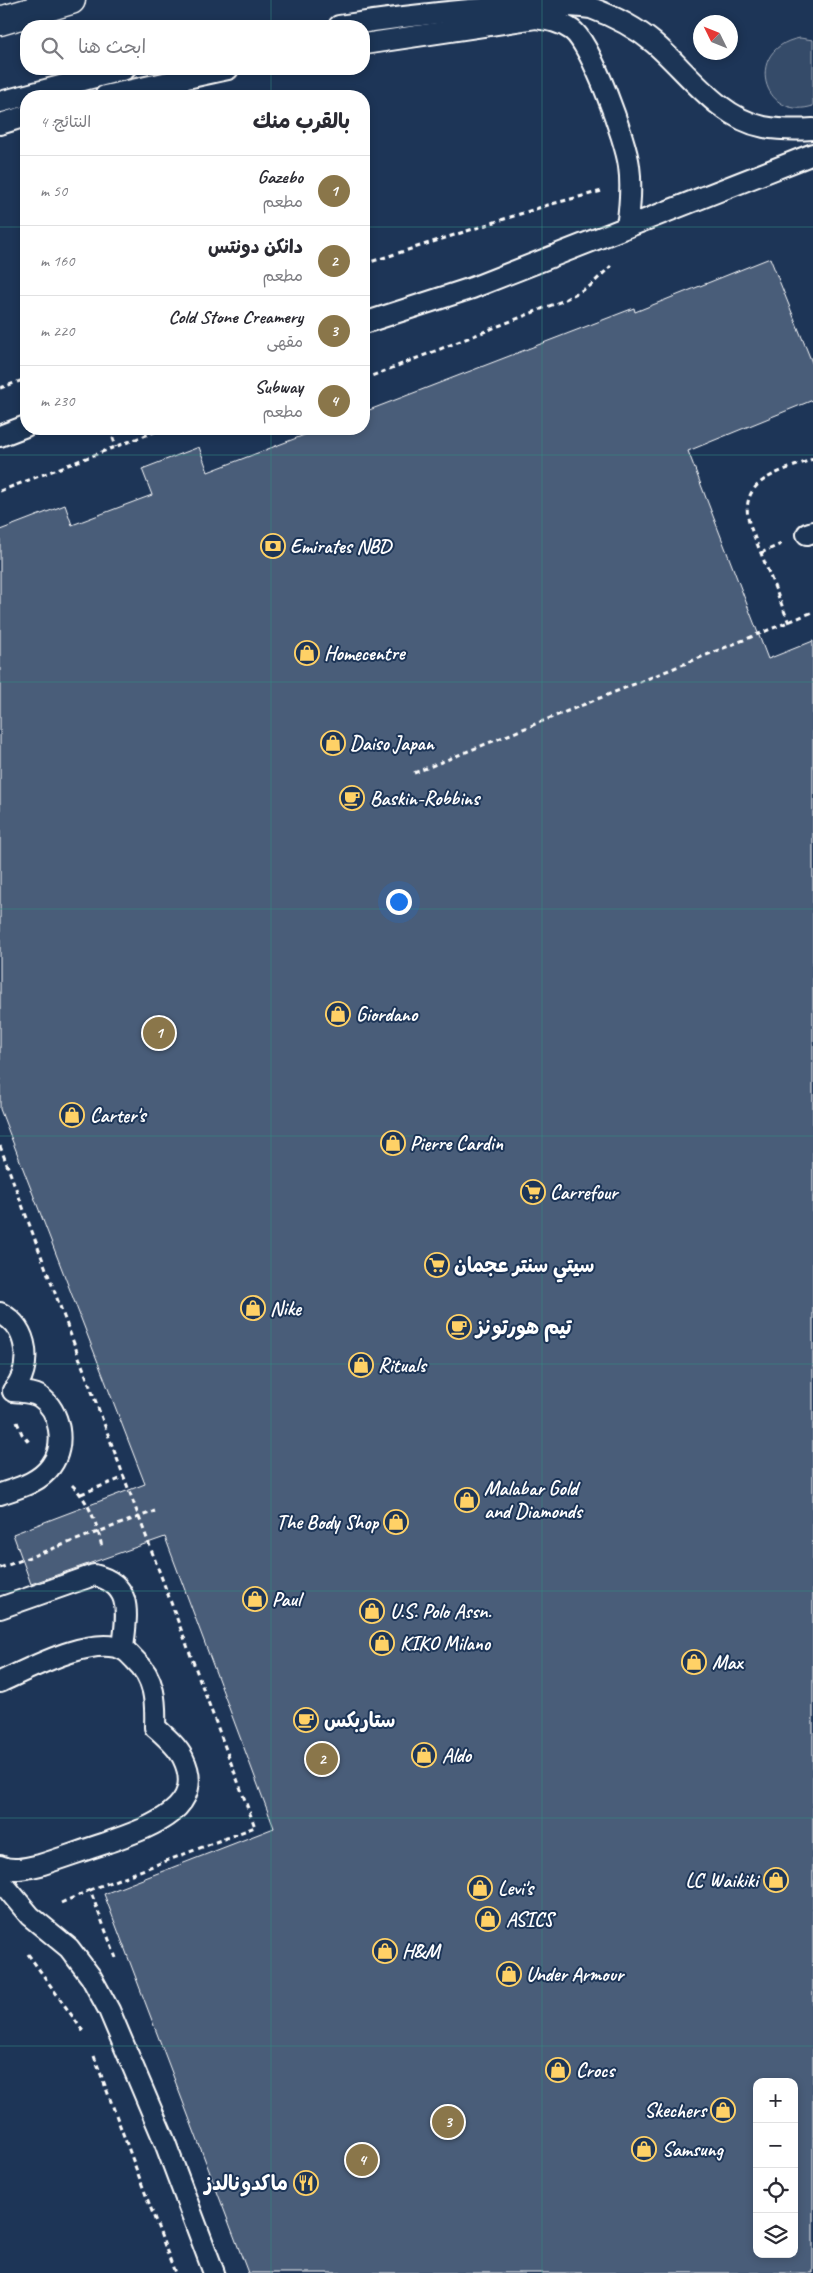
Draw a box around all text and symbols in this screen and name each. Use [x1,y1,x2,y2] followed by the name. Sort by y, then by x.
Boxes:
[693,15,738,60] north arrow
[20,20,370,75] search box
[38,34,66,62] icon: search
[78,35,146,59] text: ابحث هنا
[253,108,350,134] text: بالقرب منك
[40,112,91,132] text: النتائج: 4
[257,165,303,189] text: Gazebo
[40,181,67,201] text: 50 m
[330,181,338,201] text: 1
[263,192,303,212] text: مطعم
[208,235,303,259] text: دانكن دونتس
[40,251,74,271] text: 160 m
[330,251,338,271] text: 2
[263,266,303,286] text: مطعم
[168,305,303,329] text: Cold Stone Creamery
[40,321,74,341] text: 220 m
[330,321,338,341] text: 3
[266,332,303,352] text: مقهى
[255,375,303,399] text: Subway
[40,391,74,411] text: 230 m
[330,391,338,411] text: 4
[263,402,303,422] text: مطعم
[260,533,286,559] bank icon: Emirates NBD
[290,534,393,559] place label: Emirates NBD
[294,640,320,666] shop icon: Homecentre
[324,641,407,666] place label: Homecentre
[320,730,346,756] shop icon: Daiso Japan
[350,731,436,756] place label: Daiso Japan
[339,785,365,811] cafe icon: Baskin-Robbins
[370,786,481,811] place label: Baskin-Robbins
[386,889,412,915] your location
[325,1001,351,1027] shop icon: Giordano
[356,1002,419,1027] place label: Giordano
[143,1014,175,1052] pin: 1
[59,1102,85,1128] shop icon: Carter's
[90,1103,147,1128] place label: Carter's
[380,1130,406,1156] shop icon: Pierre Cardin
[410,1131,504,1156] place label: Pierre Cardin
[520,1179,546,1205] supermarket icon: Carrefour
[550,1180,620,1205] place label: Carrefour
[424,1252,450,1278] supermarket icon: سيتي سنتر عجمان
[454,1253,594,1283] place label: سيتي سنتر عجمان
[240,1295,266,1321] shop icon: Nike
[270,1296,302,1321] place label: Nike
[446,1314,472,1340] cafe icon: تيم هورتونز
[474,1315,573,1342] place label: تيم هورتونز
[348,1352,374,1378] shop icon: Rituals
[378,1353,428,1378] place label: Rituals
[484,1476,584,1524] place label: Malabar Gold and Diamonds
[454,1487,480,1513] shop icon: Malabar Gold and Diamonds
[383,1509,409,1535] shop icon: The Body Shop
[276,1510,379,1535] place label: The Body Shop
[242,1586,268,1612] shop icon: Paul
[272,1587,305,1612] place label: Paul
[359,1598,385,1624] shop icon: U.S. Polo Assn.
[390,1599,492,1624] place label: U.S. Polo Assn.
[369,1630,395,1656] shop icon: KIKO Milano
[400,1631,492,1656] place label: KIKO Milano
[681,1649,707,1675] shop icon: Max
[712,1650,745,1675] place label: Max
[293,1707,319,1733] cafe icon: ستاربكس
[324,1708,395,1733] place label: ستاربكس
[306,1740,338,1778] pin: 2
[411,1742,437,1768] shop icon: Aldo
[442,1743,473,1768] place label: Aldo
[763,1867,789,1893] shop icon: LC Waikiki
[685,1868,761,1893] place label: LC Waikiki
[467,1875,493,1901] shop icon: Levi's
[498,1876,535,1901] place label: Levi's
[475,1906,501,1932] shop icon: ASICS
[506,1907,556,1932] place label: ASICS
[372,1938,398,1964] shop icon: H&M
[402,1939,442,1964] place label: H&M
[496,1961,522,1987] shop icon: Under Armour
[526,1962,626,1987] place label: Under Armour
[545,2057,571,2083] shop icon: Crocs
[576,2058,616,2083] place label: Crocs
[753,2078,798,2258] map controls
[753,2078,798,2123] button: +
[710,2097,736,2123] shop icon: Skechers
[644,2098,708,2123] place label: Skechers
[432,2103,464,2141] pin: 3
[753,2123,798,2168] button: −
[631,2136,657,2162] shop icon: Samsung
[662,2137,725,2162] place label: Samsung
[346,2141,378,2179] pin: 4
[753,2168,798,2213] button: locate
[293,2170,319,2196] restaurant icon: ماكدونالدز
[203,2171,288,2197] place label: ماكدونالدز
[753,2213,798,2258] button: layers

